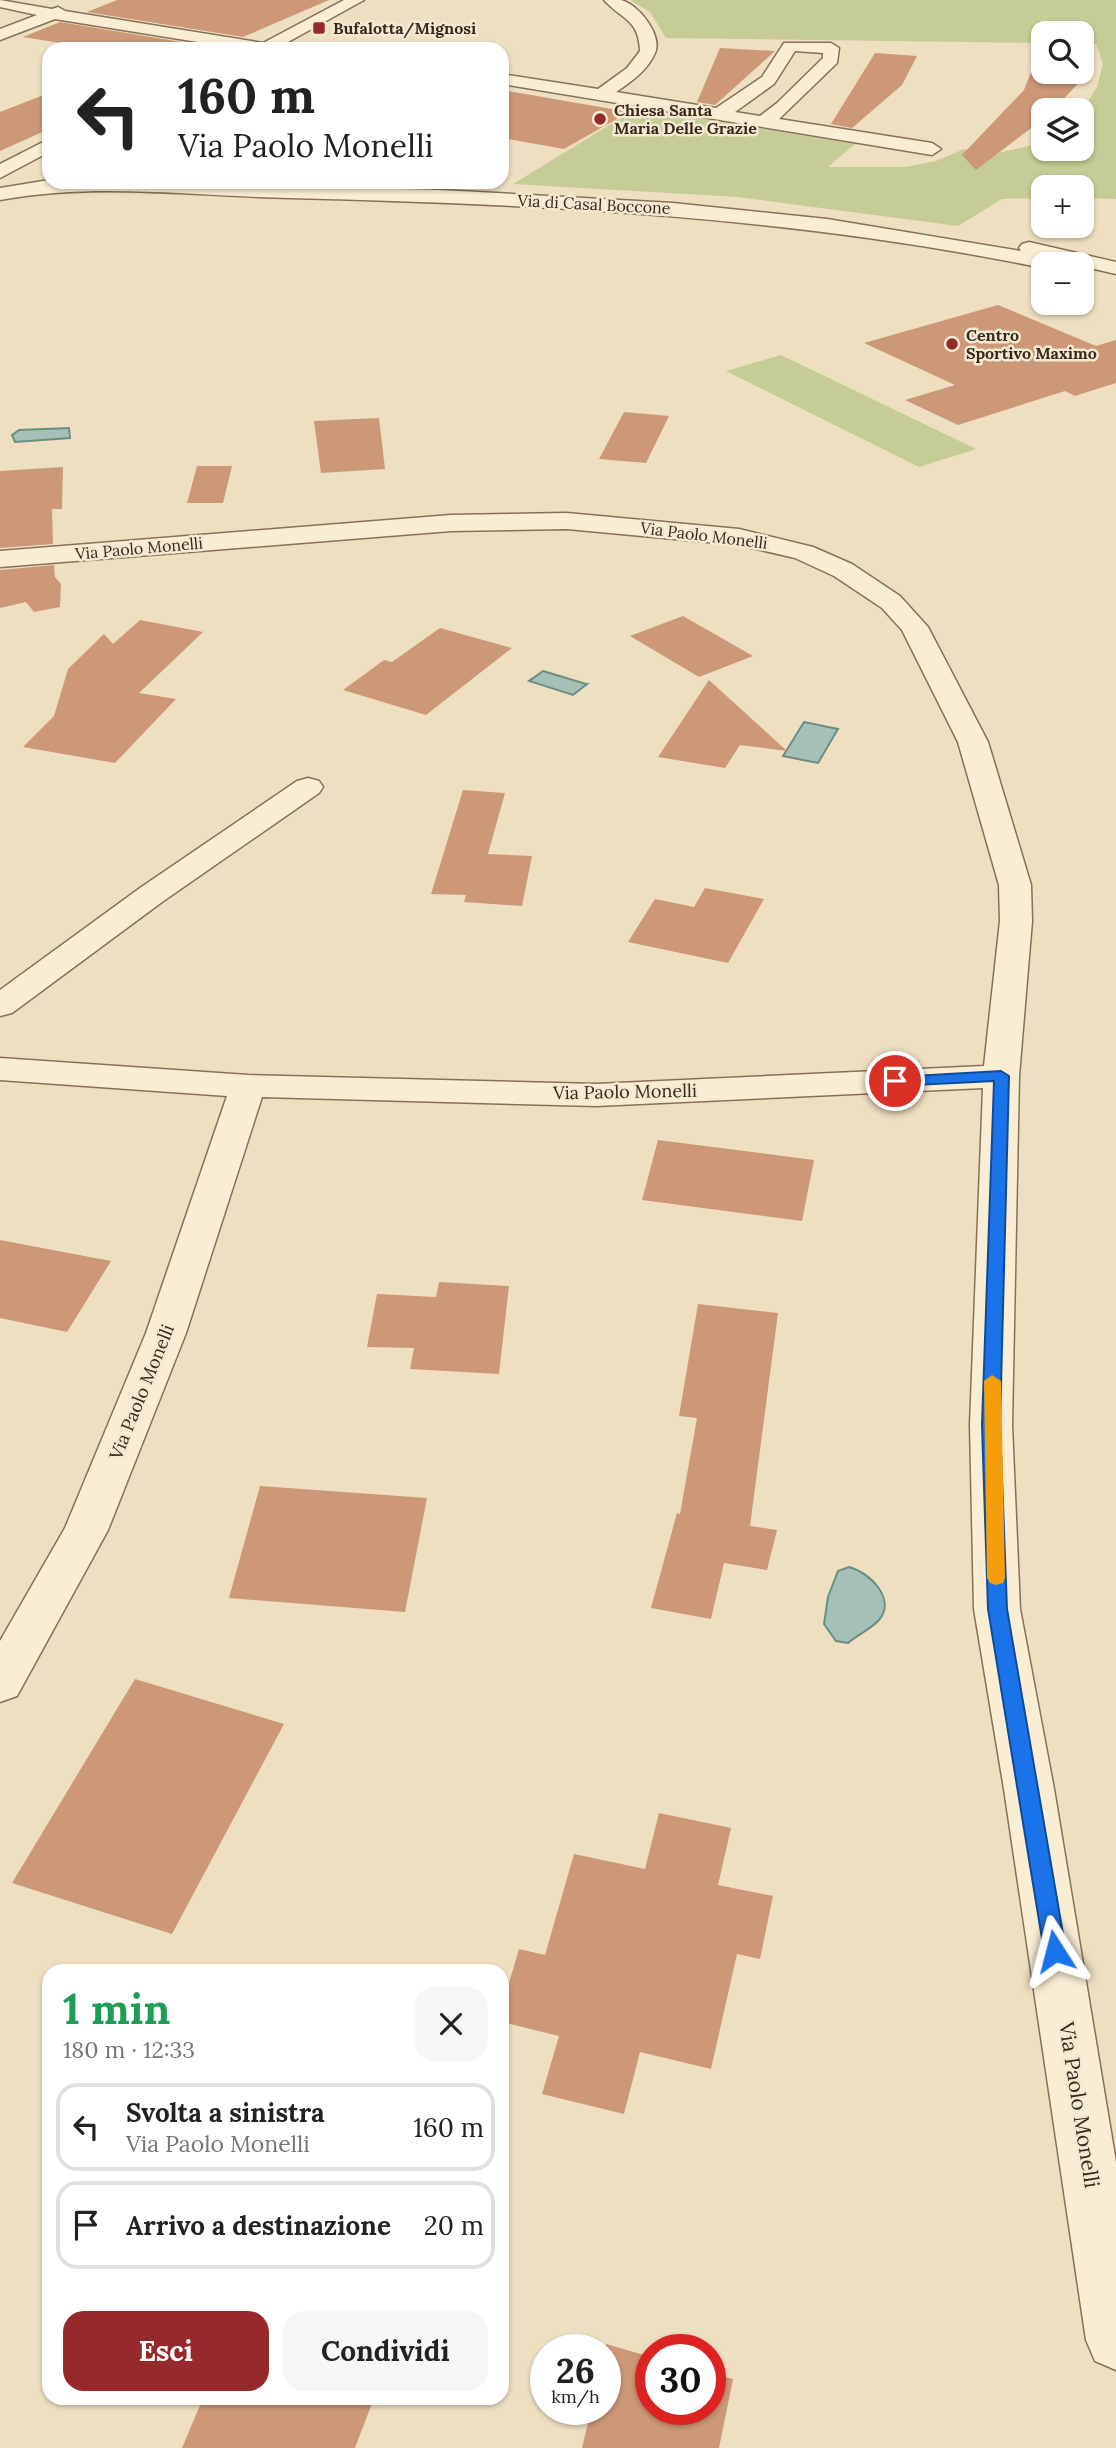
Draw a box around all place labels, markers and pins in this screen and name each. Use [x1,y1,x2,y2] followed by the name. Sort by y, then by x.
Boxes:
[333,18,476,39] place label: Bufalotta/Mignosi
[311,20,327,36] marker: Bufalotta/Mignosi
[614,100,757,138] place label: Chiesa Santa Maria Delle Grazie
[592,111,608,127] marker: Chiesa Santa Maria Delle Grazie
[966,325,1097,363] place label: Centro Sportivo Maximo
[944,336,960,352] marker: Centro Sportivo Maximo
[865,1051,925,1111] pin

